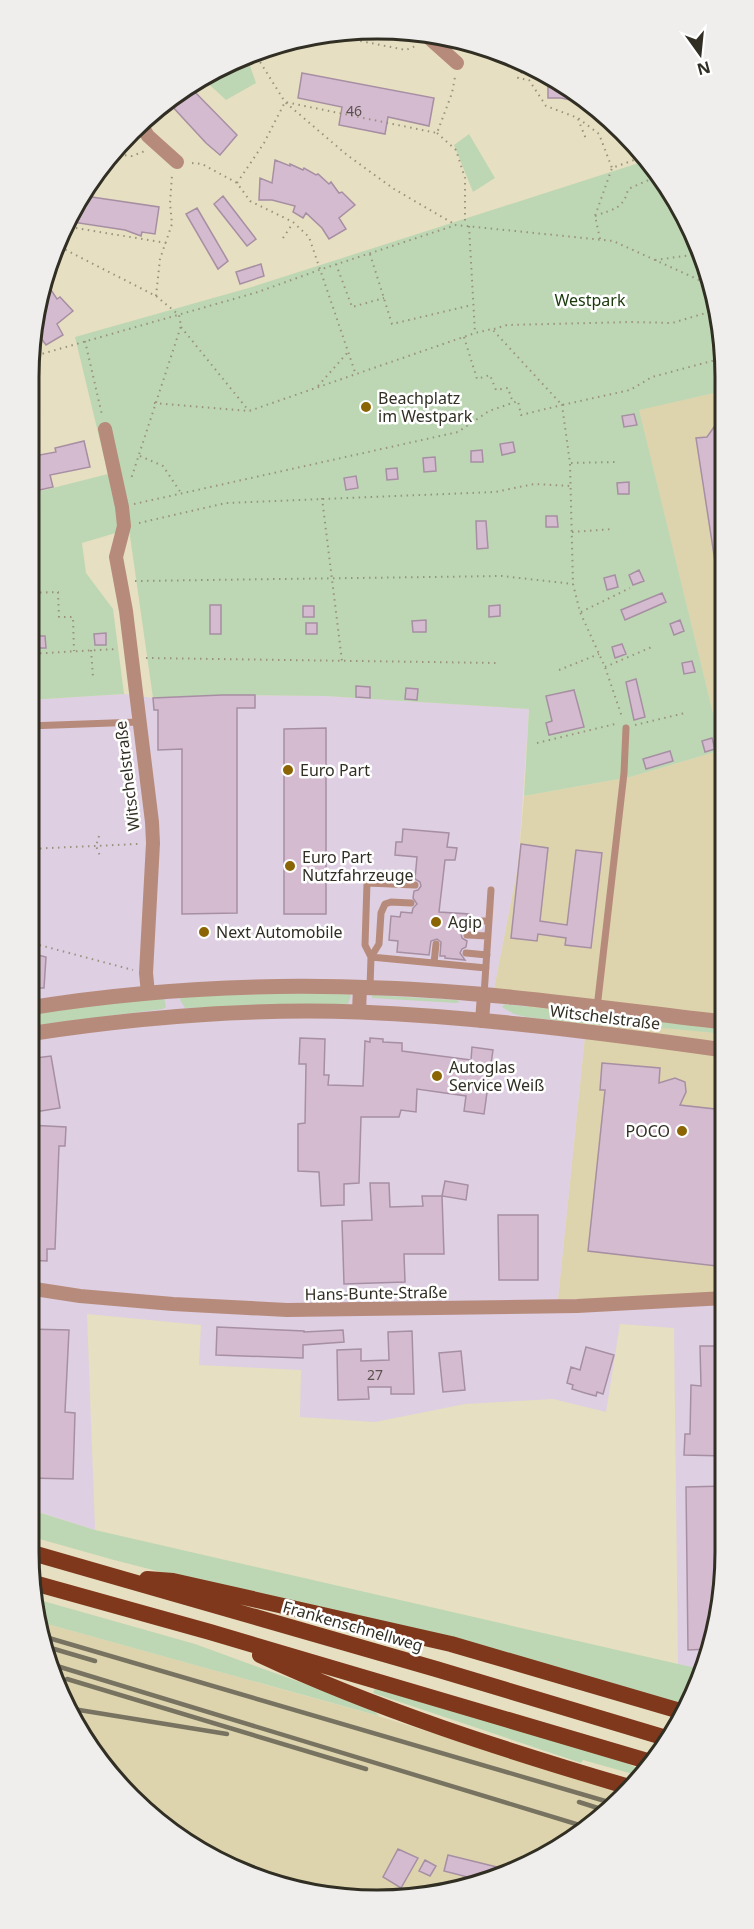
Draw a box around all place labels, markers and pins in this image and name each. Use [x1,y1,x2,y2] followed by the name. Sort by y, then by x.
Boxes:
[378,387,473,427] place label: Beachplatz im Westpark
[359,400,373,414] marker: Beachplatz im Westpark
[300,759,370,781] place label: Euro Part
[281,763,295,777] marker: Euro Part
[302,846,414,886] place label: Euro Part Nutzfahrzeuge
[283,859,297,873] marker: Euro Part Nutzfahrzeuge
[448,911,482,933] place label: Agip
[429,915,443,929] marker: Agip
[216,921,343,943] place label: Next Automobile
[197,925,211,939] marker: Next Automobile
[449,1056,544,1096] place label: Autoglas Service Weiß
[430,1069,444,1083] marker: Autoglas Service Weiß
[626,1120,670,1142] place label: POCO
[675,1124,689,1138] marker: POCO

